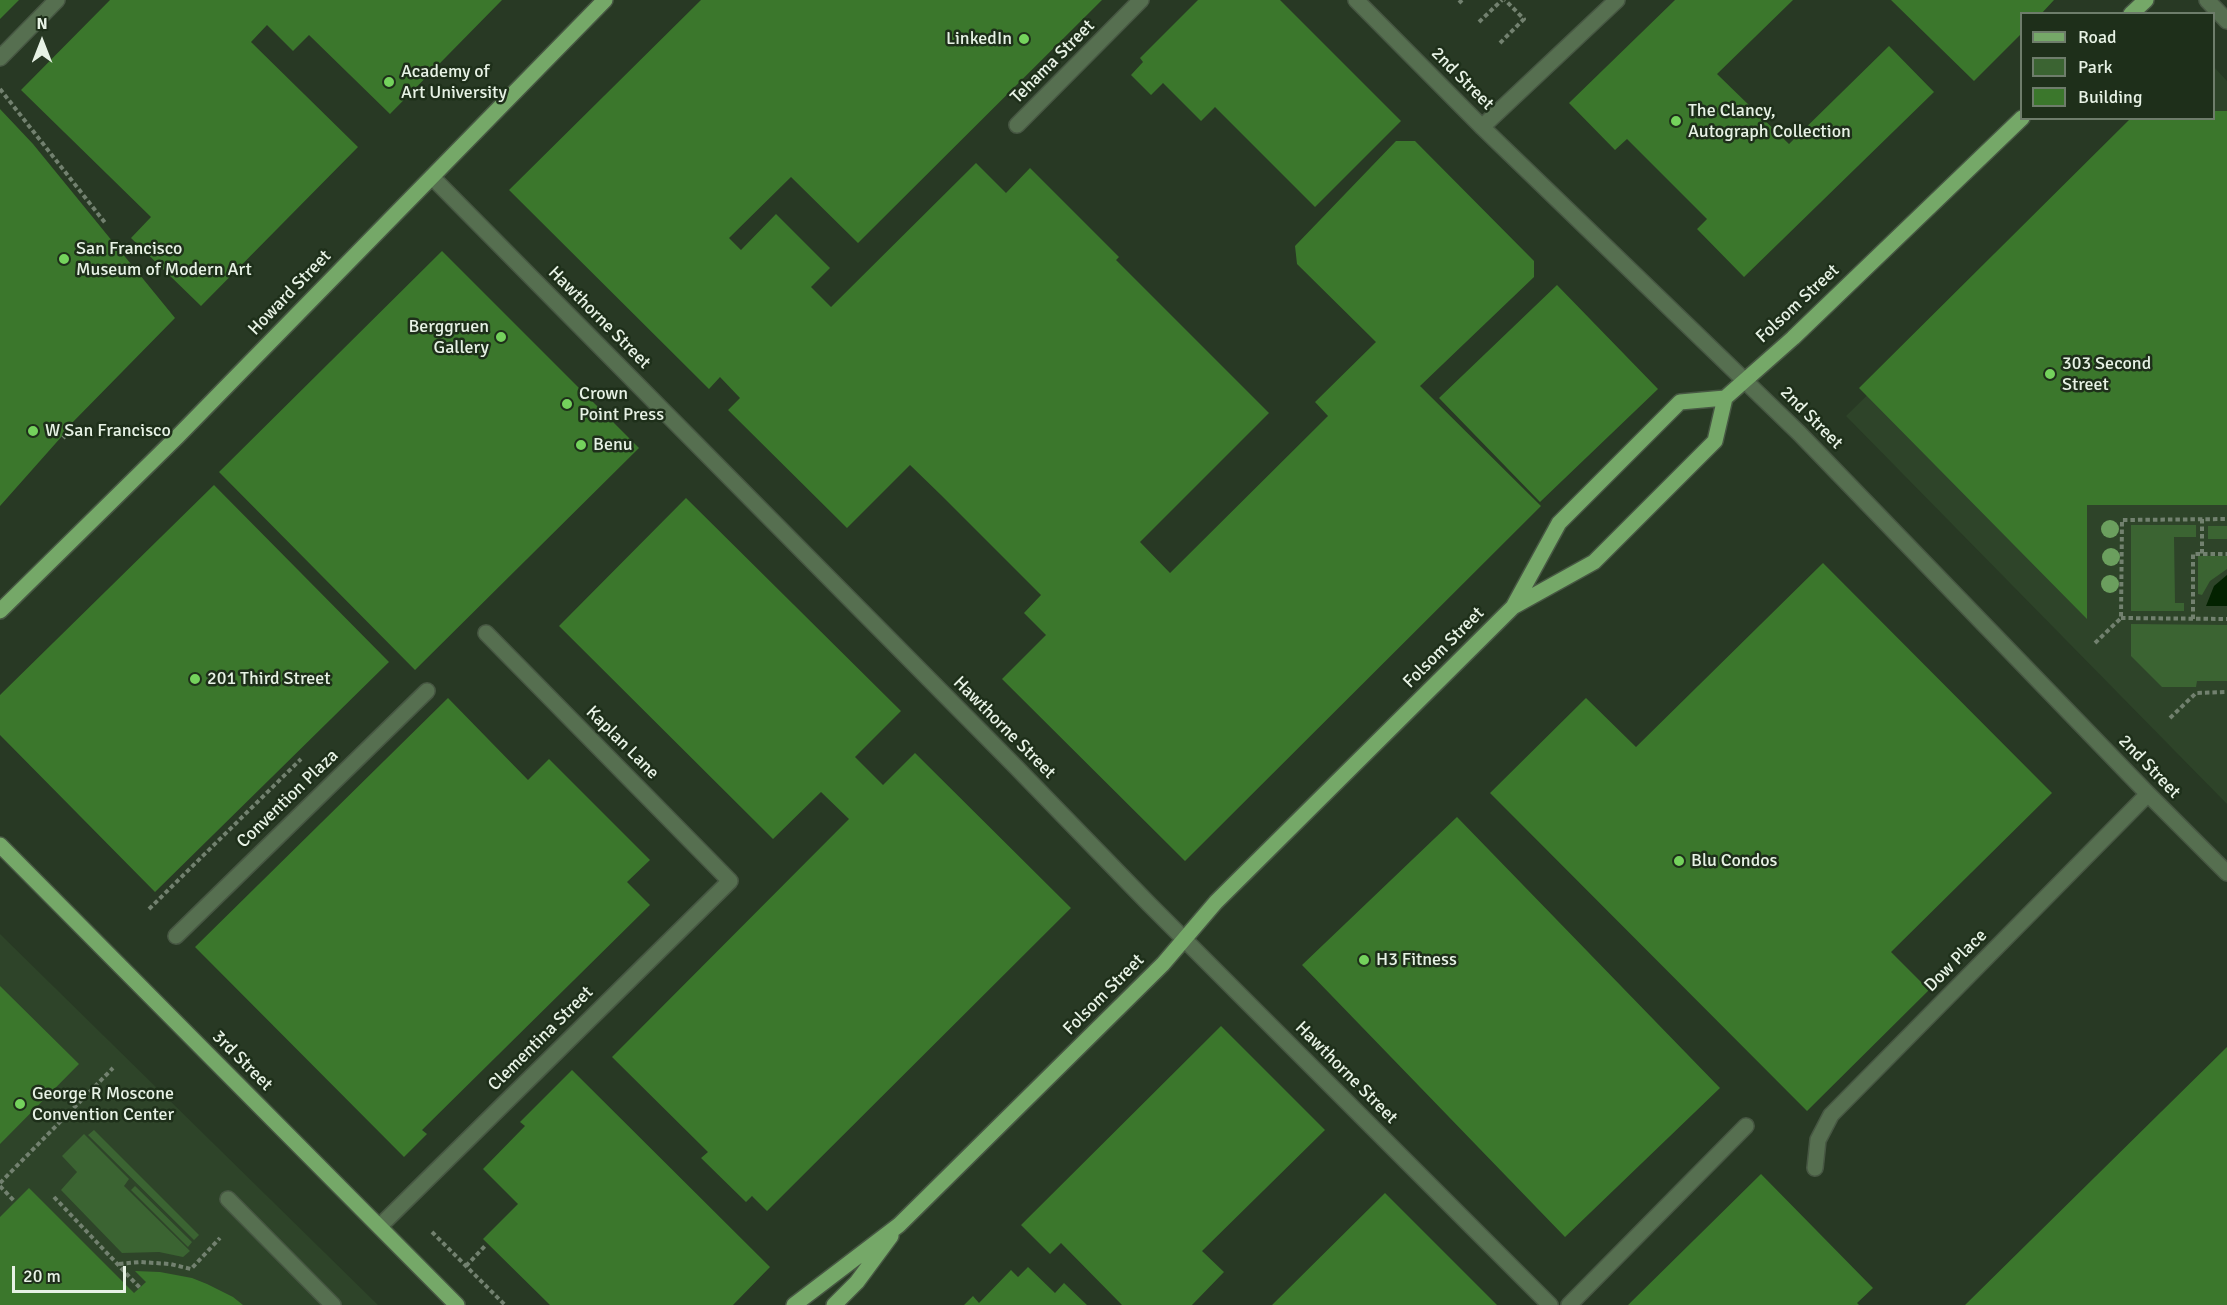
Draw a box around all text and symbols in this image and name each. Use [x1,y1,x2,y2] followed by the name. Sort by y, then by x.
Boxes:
[12,12,72,72] north arrow
[2020,12,2215,120] legend
[36,14,48,34] text: N
[1007,16,1099,108] street label: Tehama Street
[2078,26,2117,48] text: Road
[946,28,1012,50] place label: LinkedIn
[1017,32,1031,46] marker: LinkedIn
[1426,43,1498,115] street label: 2nd Street
[2078,56,2113,78] text: Park
[401,61,507,104] place label: Academy of Art University
[382,75,396,89] marker: Academy of Art University
[2078,86,2142,108] text: Building
[1688,100,1851,142] place label: The Clancy, Autograph Collection
[1669,114,1683,128] marker: The Clancy, Autograph Collection
[76,238,252,280] place label: San Francisco Museum of Modern Art
[244,246,336,340] street label: Howard Street
[57,252,71,266] marker: San Francisco Museum of Modern Art
[1752,260,1844,348] street label: Folsom Street
[543,262,655,374] street label: Hawthorne Street
[408,316,489,358] place label: Berggruen Gallery
[494,330,508,344] marker: Berggruen Gallery
[2062,353,2151,395] place label: 303 Second Street
[2043,367,2057,381] marker: 303 Second Street
[1775,382,1847,454] street label: 2nd Street
[579,383,664,426] place label: Crown Point Press
[560,397,574,411] marker: Crown Point Press
[45,420,171,442] place label: W San Francisco
[26,424,40,438] marker: W San Francisco
[593,434,633,456] place label: Benu
[574,438,588,452] marker: Benu
[1399,603,1489,693] street label: Folsom Street
[207,668,331,690] place label: 201 Third Street
[188,672,202,686] marker: 201 Third Street
[948,672,1060,784] street label: Hawthorne Street
[581,702,663,784] street label: Kaplan Lane
[2113,731,2185,803] street label: 2nd Street
[233,745,343,853] street label: Convention Plaza
[1691,850,1777,872] place label: Blu Condos
[1672,854,1686,868] marker: Blu Condos
[1920,925,1992,997] street label: Dow Place
[1376,949,1457,971] place label: H3 Fitness
[1059,950,1149,1040] street label: Folsom Street
[1357,953,1371,967] marker: H3 Fitness
[484,982,598,1096] street label: Clementina Street
[1290,1017,1402,1129] street label: Hawthorne Street
[207,1026,277,1096] street label: 3rd Street
[32,1083,174,1126] place label: George R Moscone Convention Center
[13,1097,27,1111] marker: George R Moscone Convention Center
[15,1254,129,1292] scale bar
[23,1265,61,1287] text: 20 m

